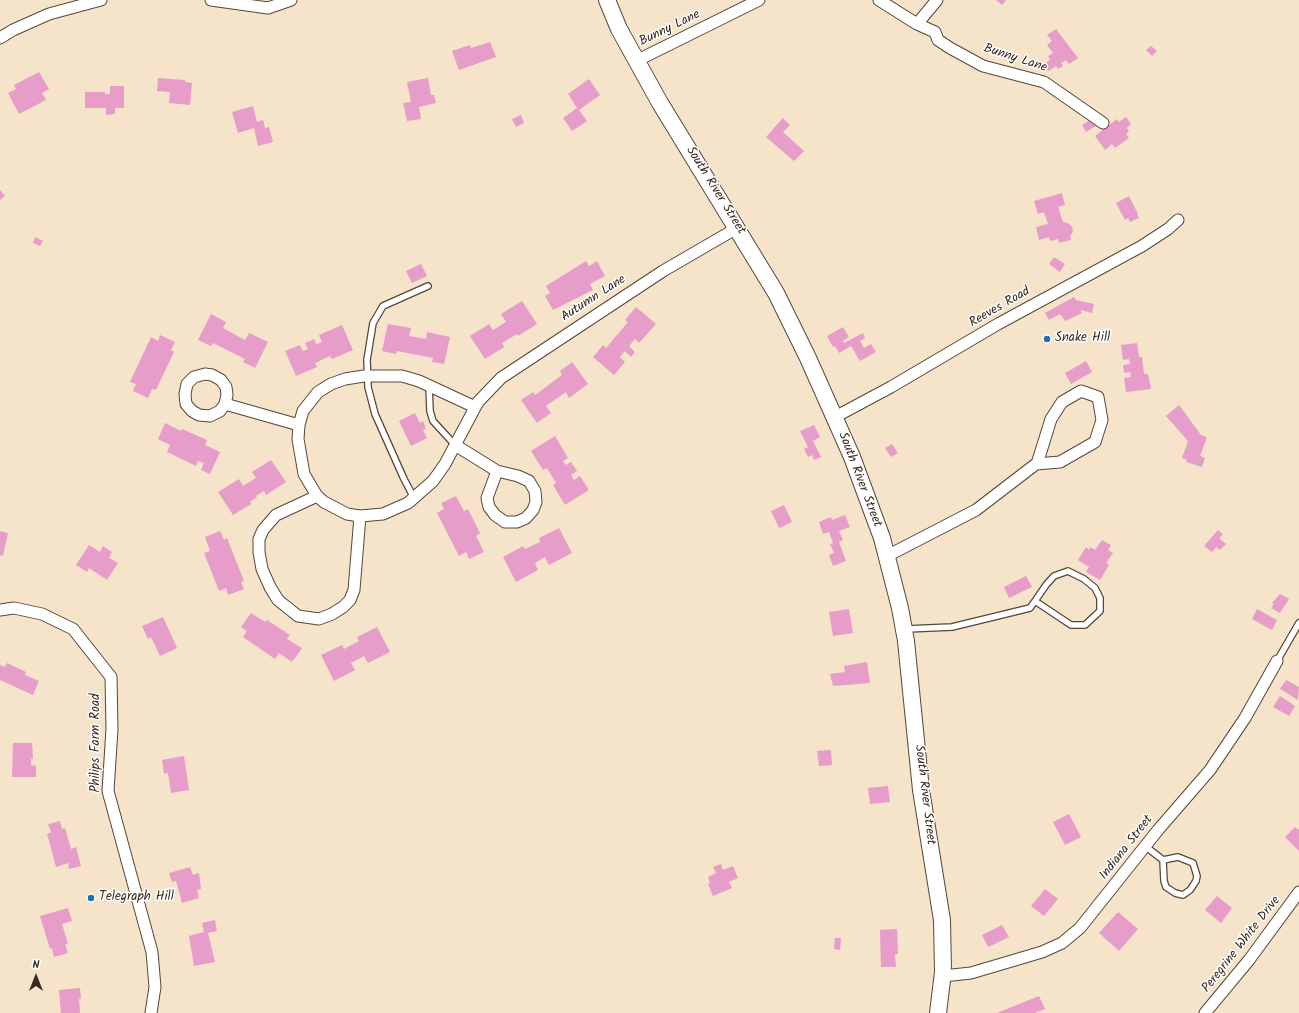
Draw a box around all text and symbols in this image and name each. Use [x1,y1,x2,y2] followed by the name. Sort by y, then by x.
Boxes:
[637,8,703,50] street label: Bunny Lane
[981,41,1049,77] street label: Bunny Lane
[682,144,748,238] street label: South River Street
[559,272,629,326] street label: Autumn Lane
[967,284,1033,332] street label: Reeves Road
[1055,331,1110,347] place label: Snake Hill
[1042,334,1052,344] marker: Snake Hill
[834,430,884,530] street label: South River Street
[89,693,105,793] street label: Philips Farm Road
[910,744,938,846] street label: South River Street
[1097,813,1157,883] street label: Indiana Street
[99,890,174,906] place label: Telegraph Hill
[86,893,96,903] marker: Telegraph Hill
[1200,894,1284,996] street label: Peregrine White Drive
[33,956,39,974] text: N
[16,957,56,997] north arrow

